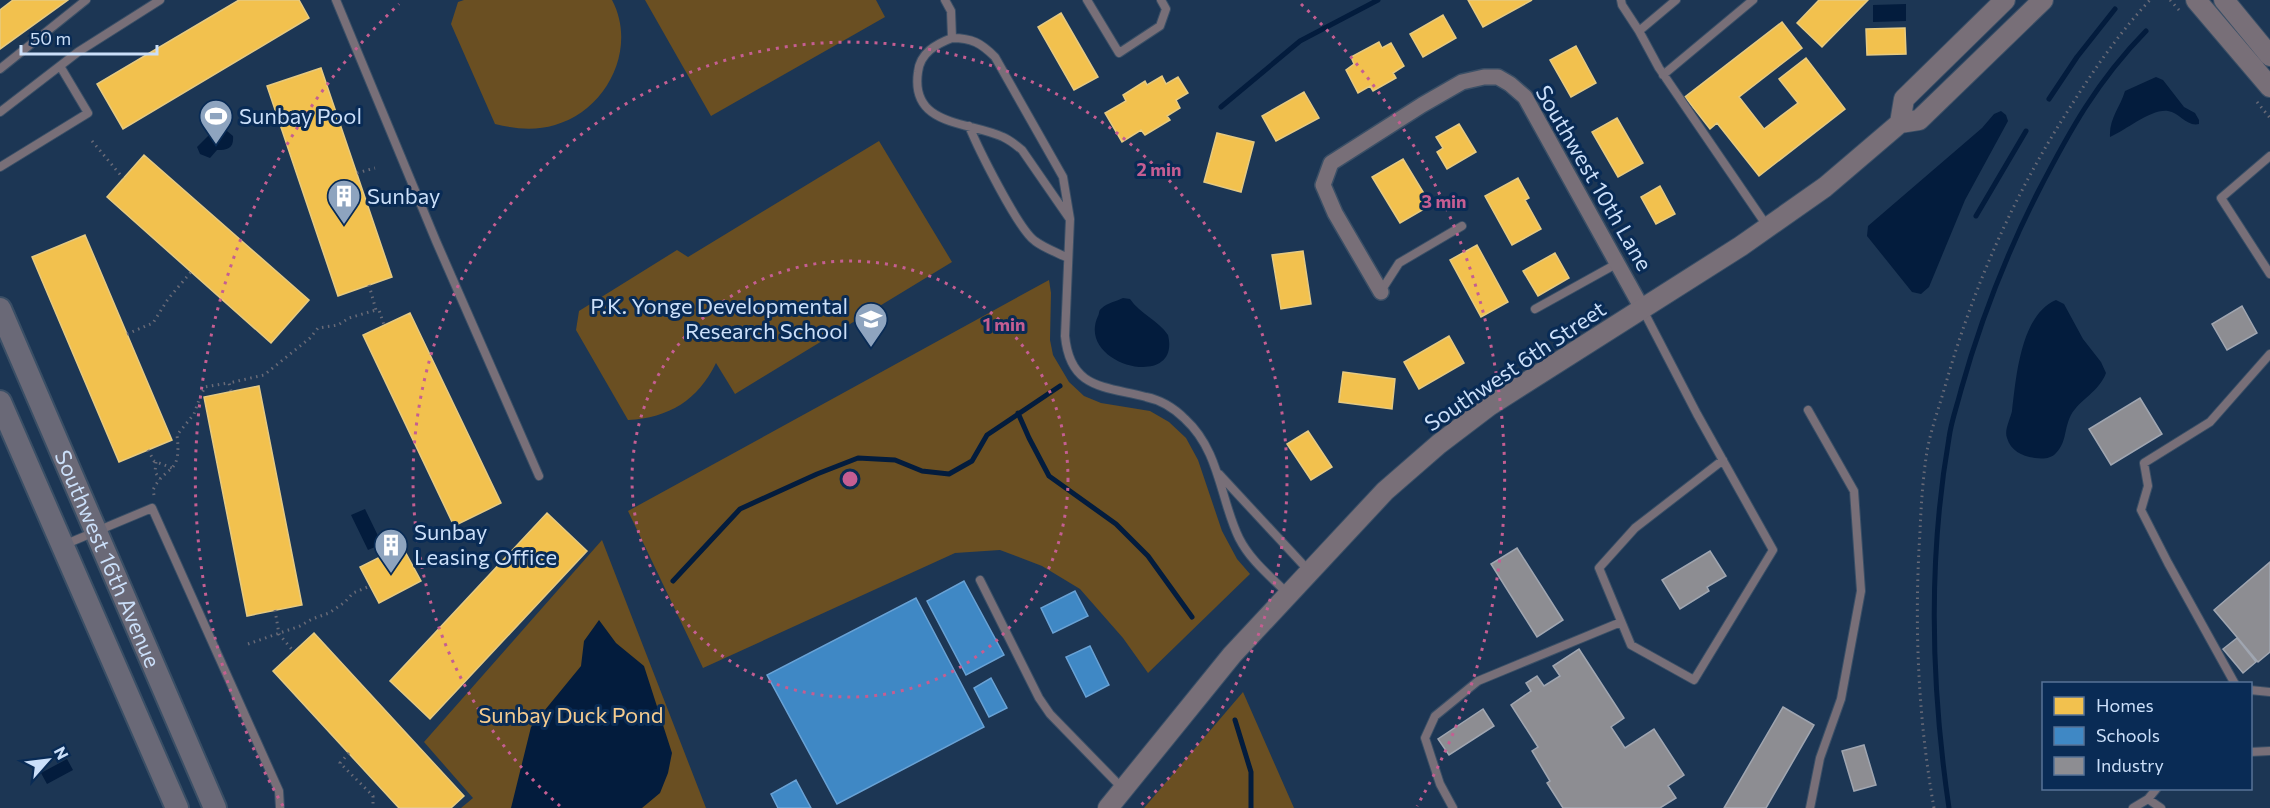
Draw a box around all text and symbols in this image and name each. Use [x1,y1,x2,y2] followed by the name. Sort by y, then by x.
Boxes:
[21,18,158,56] scale bar
[30,27,71,49] text: 50 m
[1530,80,1659,275] street label: Southwest 10th Lane
[198,98,234,145] sports icon: Sunbay Pool
[239,102,362,129] place label: Sunbay Pool
[1137,158,1181,180] text: 2 min
[326,178,362,225] building icon: Sunbay
[367,182,440,209] place label: Sunbay
[1421,190,1467,212] text: 3 min
[590,292,848,344] place label: P.K. Yonge Developmental Research School
[1419,295,1611,436] street label: Southwest 6th Street
[853,301,889,348] school or university icon: P.K. Yonge Developmental Research School
[983,313,1025,335] text: 1 min
[49,446,167,671] street label: Southwest 16th Avenue
[840,469,860,489] centre of rings
[414,518,557,570] place label: Sunbay Leasing Office
[373,527,409,574] building icon: Sunbay Leasing Office
[2042,682,2252,790] legend
[2096,694,2154,716] text: Homes
[478,701,664,728] park label: Sunbay Duck Pond
[2096,724,2160,746] text: Schools
[18,730,78,790] north arrow
[50,743,73,762] text: N
[2096,754,2164,776] text: Industry

